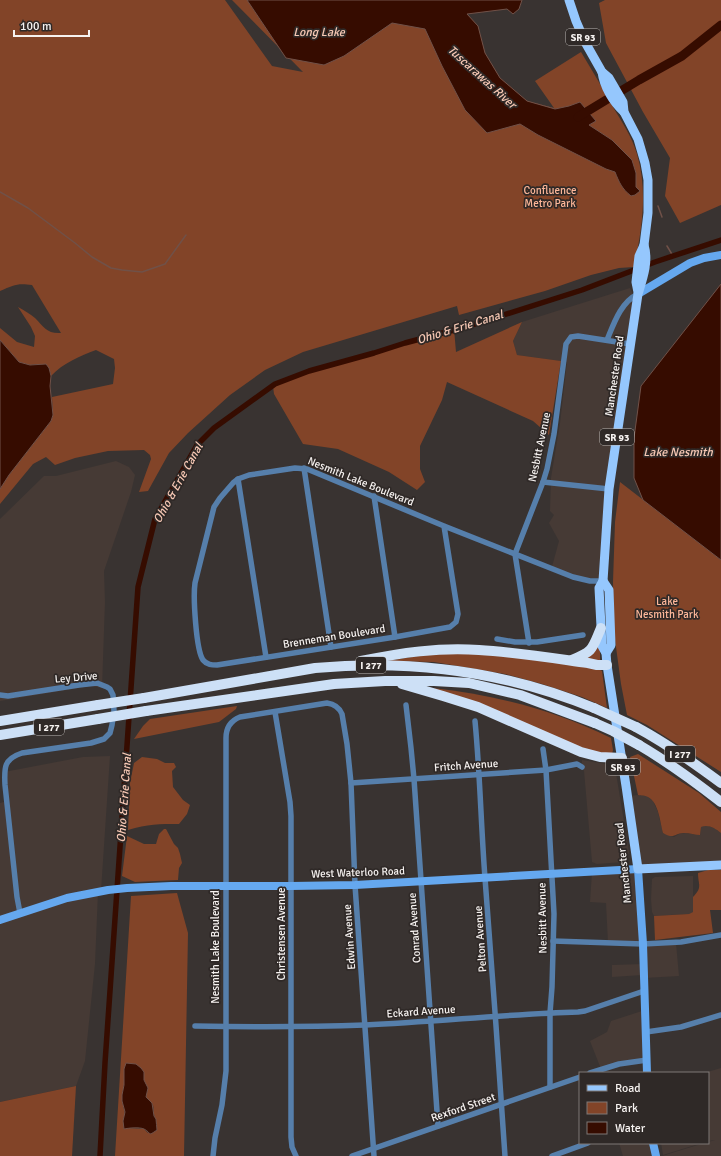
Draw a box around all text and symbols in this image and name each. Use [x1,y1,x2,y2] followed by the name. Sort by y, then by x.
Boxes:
[14,12,89,38] scale bar
[20,19,52,34] text: 100 m
[293,25,346,40] water label: Long Lake
[566,29,600,45] road number: SR 93
[444,43,520,113] water label: Tuscarawas River
[523,184,577,210] park label: Confluence Metro Park
[415,307,506,348] water label: Ohio & Erie Canal
[602,335,627,417] street label: Manchester Road
[526,411,553,483] street label: Nesbitt Avenue
[600,429,634,445] road number: SR 93
[150,439,207,526] water label: Ohio & Erie Canal
[643,445,713,460] water label: Lake Nesmith
[306,454,416,509] street label: Nesmith Lake Boulevard
[636,595,699,621] park label: Lake Nesmith Park
[282,622,386,651] street label: Brenneman Boulevard
[356,657,386,673] road number: I 277
[54,669,98,686] street label: Ley Drive
[34,719,64,735] road number: I 277
[665,746,695,762] road number: I 277
[114,751,135,843] water label: Ohio & Erie Canal
[433,757,499,774] street label: Fritch Avenue
[606,759,640,775] road number: SR 93
[613,822,634,904] street label: Manchester Road
[311,864,405,881] street label: West Waterloo Road
[535,882,550,954] street label: Nesbitt Avenue
[275,887,288,981] street label: Christensen Avenue
[209,890,222,1004] street label: Nesmith Lake Boulevard
[406,892,423,964] street label: Conrad Avenue
[341,904,358,970] street label: Edwin Avenue
[472,905,489,973] street label: Pelton Avenue
[386,1003,456,1020] street label: Eckard Avenue
[579,1072,709,1144] legend
[615,1081,641,1096] text: Road
[429,1090,497,1125] street label: Rexford Street
[615,1101,638,1116] text: Park
[615,1121,646,1136] text: Water

